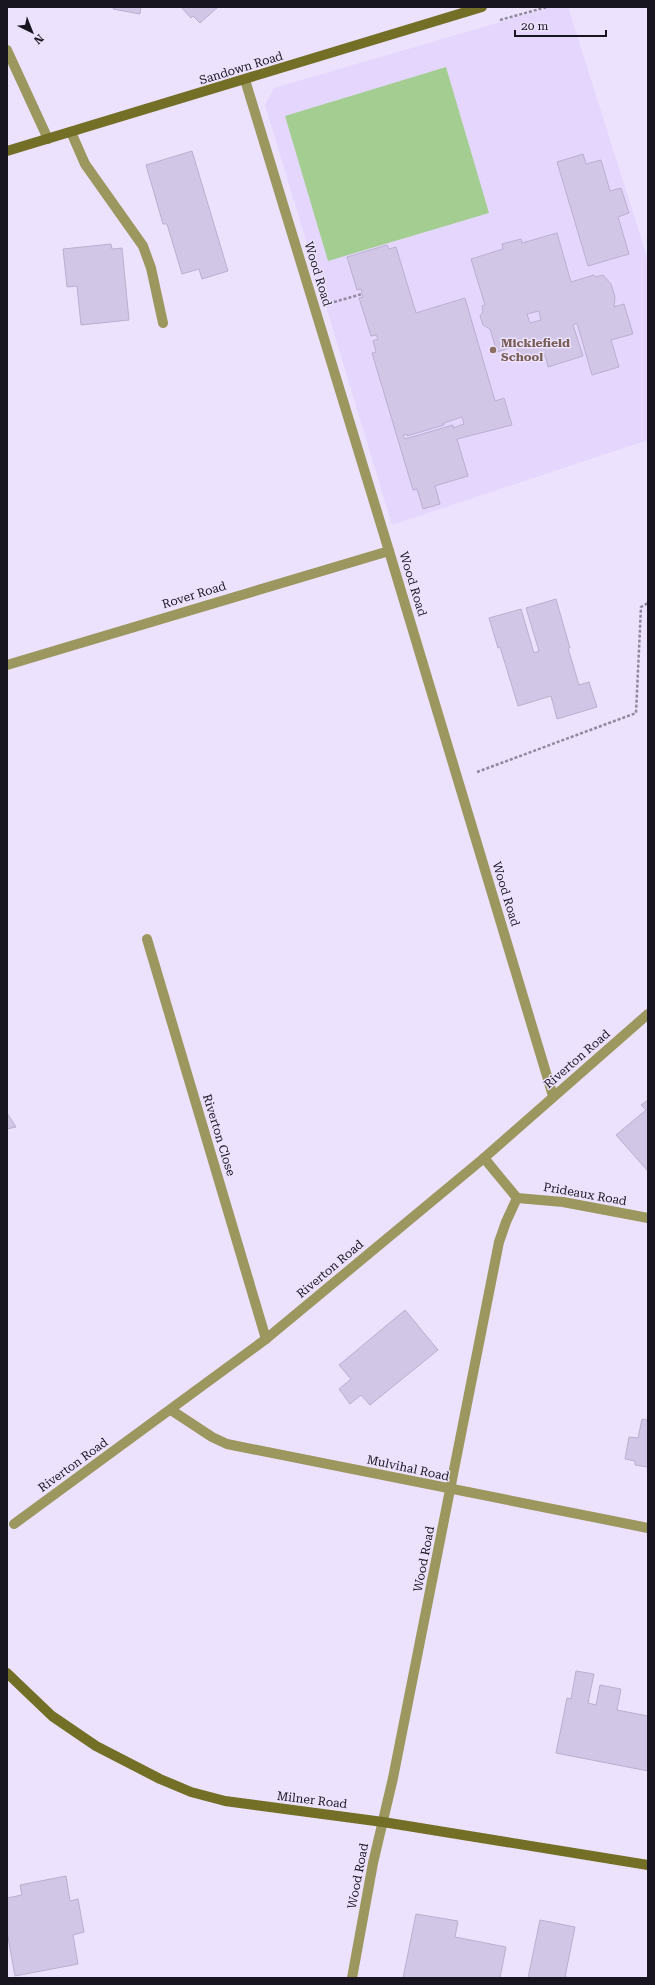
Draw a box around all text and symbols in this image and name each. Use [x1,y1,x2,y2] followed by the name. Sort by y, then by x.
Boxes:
[12,12,52,52] north arrow
[515,12,606,38] scale bar
[521,19,548,33] text: 20 m
[31,31,46,47] text: N
[197,49,285,87] street label: Sandown Road
[302,240,335,308] street label: Wood Road
[501,336,570,364] place label: Micklefield School
[488,345,498,355] marker: Micklefield School
[397,550,430,618] street label: Wood Road
[160,579,228,611] street label: Rover Road
[490,860,523,928] street label: Wood Road
[541,1026,613,1091] street label: Riverton Road
[200,1092,238,1178] street label: Riverton Close
[542,1180,628,1208] street label: Prideaux Road
[294,1237,366,1301] street label: Riverton Road
[35,1435,111,1495] street label: Riverton Road
[366,1452,451,1484] street label: Mulvihal Road
[411,1525,437,1593] street label: Wood Road
[276,1789,348,1811] street label: Milner Road
[345,1842,371,1910] street label: Wood Road

